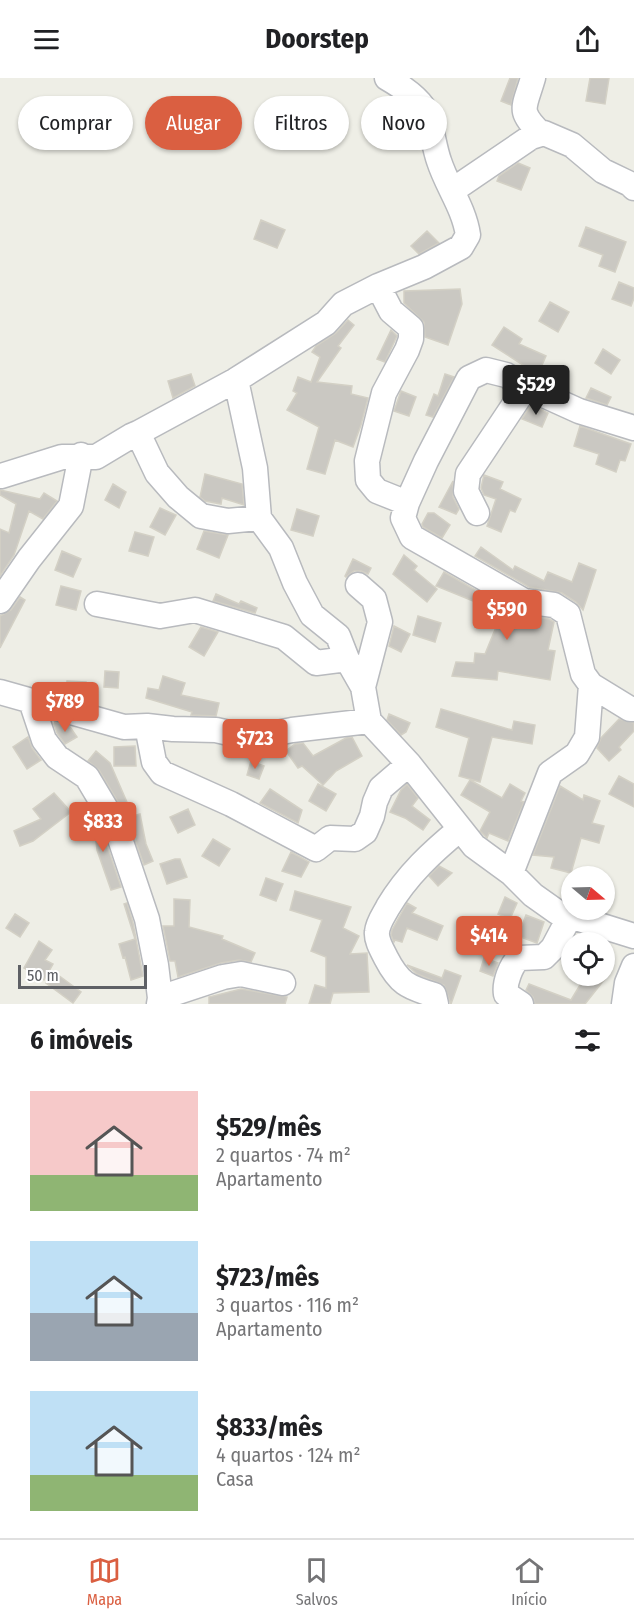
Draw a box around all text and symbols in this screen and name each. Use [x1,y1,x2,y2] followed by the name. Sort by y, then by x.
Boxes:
[30,23,63,56] icon: menu
[265,23,369,55] text: Doorstep
[571,23,604,56] icon: share
[18,96,133,150] chip: Comprar
[145,96,242,150] chip: Alugar
[254,96,349,150] chip: Filtros
[361,96,447,150] chip: Novo
[500,365,572,416] pin: $529
[516,372,556,396] text: $529
[471,590,543,641] pin: $590
[487,597,527,621] text: $590
[29,682,101,733] pin: $789
[46,689,84,713] text: $789
[219,719,291,770] pin: $723
[237,726,273,750] text: $723
[67,802,139,853] pin: $833
[83,809,123,833] text: $833
[561,866,615,920] north arrow
[561,866,615,986] map controls
[453,916,525,967] pin: $414
[470,923,508,947] text: $414
[561,932,615,986] button: locate
[18,962,147,989] scale bar
[27,966,59,985] text: 50 m
[571,1024,604,1057] icon: filters
[30,1025,133,1056] text: 6 imóveis
[216,1112,322,1143] text: $529/mês
[78,1115,150,1187] icon: home
[216,1143,351,1167] text: 2 quartos · 74 m²
[216,1167,323,1191] text: Apartamento
[216,1262,319,1293] text: $723/mês
[78,1265,150,1337] icon: home
[216,1293,359,1317] text: 3 quartos · 116 m²
[216,1317,323,1341] text: Apartamento
[216,1412,323,1443] text: $833/mês
[78,1415,150,1487] icon: home
[216,1443,360,1467] text: 4 quartos · 124 m²
[216,1467,254,1491] text: Casa
[87,1554,122,1609] tab: Mapa
[296,1554,338,1609] tab: Salvos
[511,1554,547,1609] tab: Início

